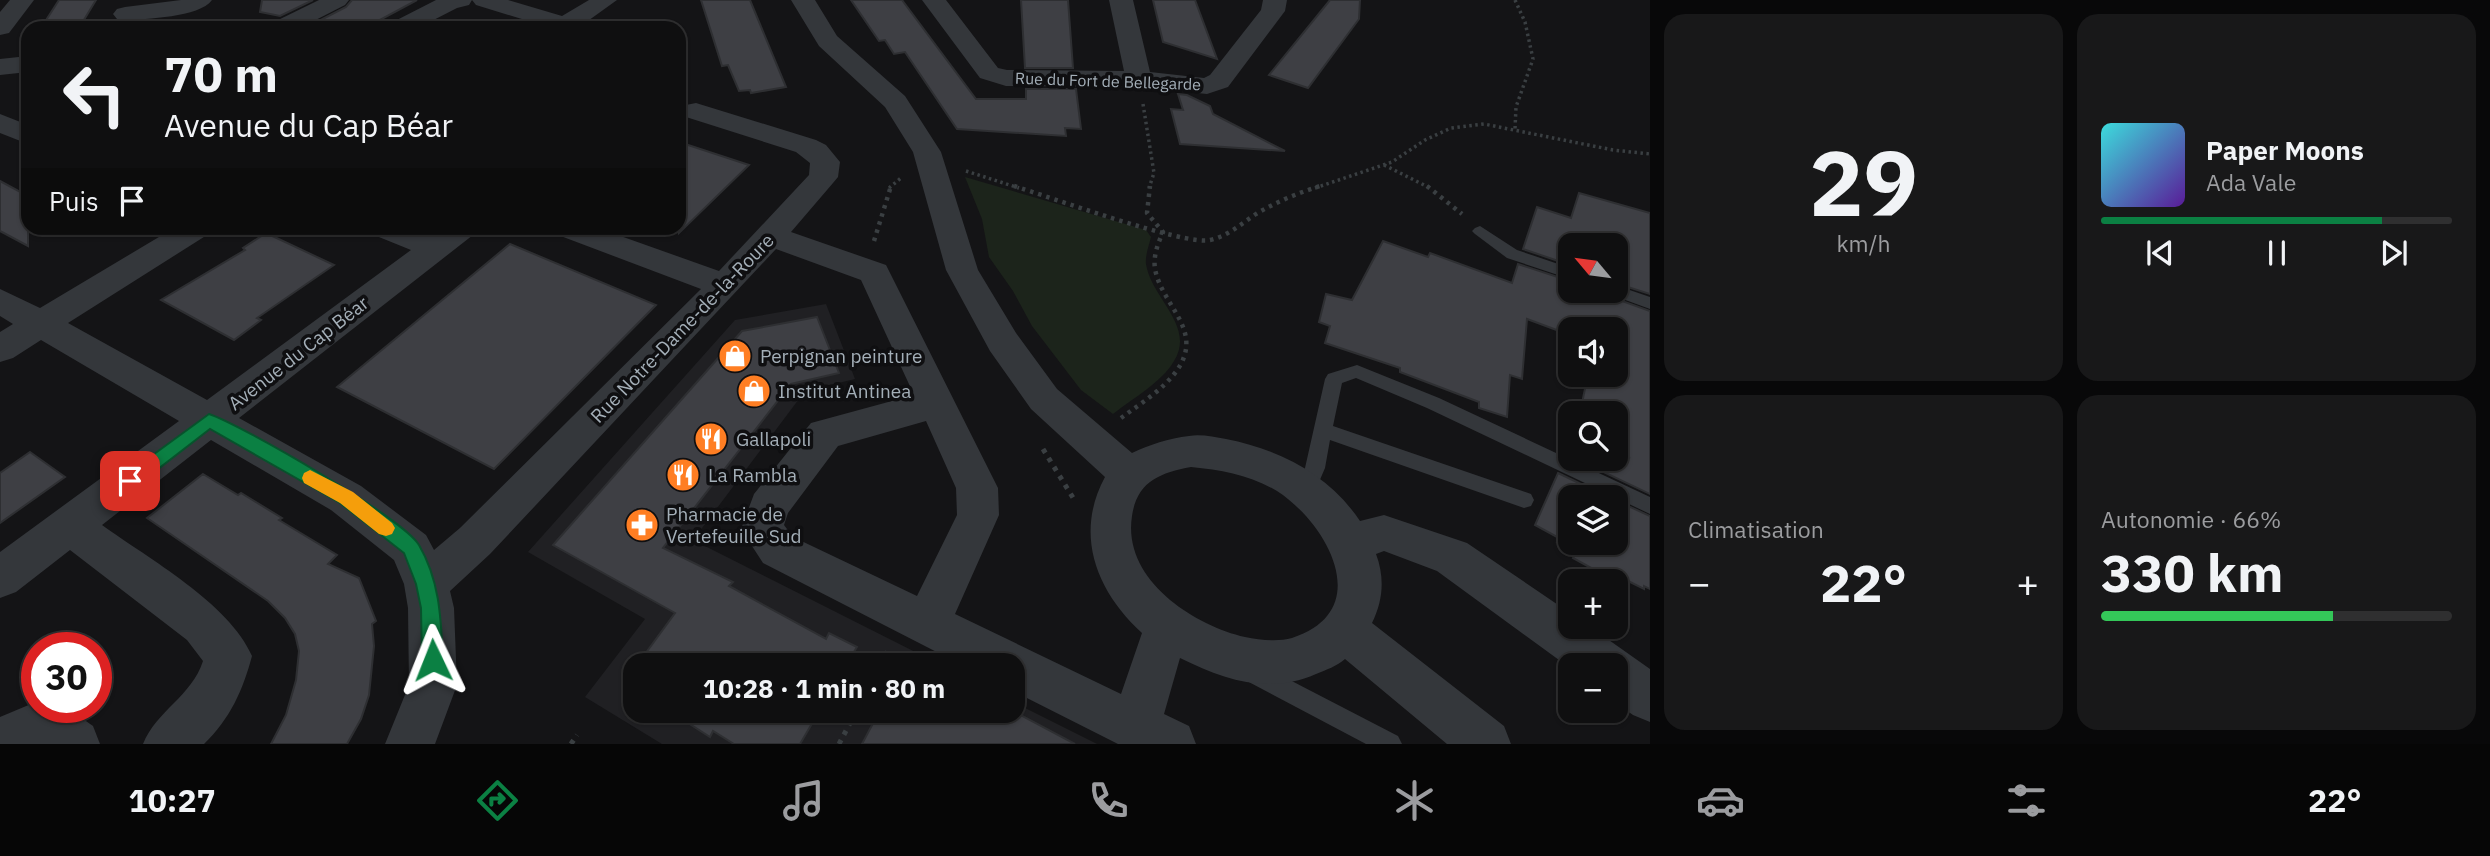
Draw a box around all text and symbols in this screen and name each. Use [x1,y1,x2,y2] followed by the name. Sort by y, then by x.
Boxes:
[164,42,278,105] text: 70 m
[49,49,140,140] icon: left
[1015,68,1202,94] street label: Rue du Fort de Bellegarde
[164,104,453,146] text: Avenue du Cap Béar
[1809,123,1918,241] text: 29
[2206,133,2364,167] text: Paper Moons
[2206,167,2296,197] text: Ada Vale
[113,182,151,220] icon: arrive
[49,184,99,218] text: Puis
[585,228,779,428] street label: Rue Notre-Dame-de-la-Roure
[1836,228,1891,258] text: km/h
[1558,233,1628,303] north arrow
[1558,233,1628,723] map controls
[2141,234,2179,272] icon: previous
[2258,234,2296,272] icon: pause
[2375,234,2413,272] icon: next
[223,291,373,415] street label: Avenue du Cap Béar
[1558,317,1628,387] button: sound
[716,337,754,375] shop icon: Perpignan peinture
[760,344,922,368] place label: Perpignan peinture
[735,372,773,410] shop icon: Institut Antinea
[778,379,911,403] place label: Institut Antinea
[1558,401,1628,471] button: search
[692,420,730,458] restaurant icon: Gallapoli
[736,427,811,451] place label: Gallapoli
[100,451,160,511] pin
[664,456,702,494] restaurant icon: La Rambla
[111,462,149,500] icon: arrive
[708,463,797,487] place label: La Rambla
[1558,485,1628,555] button: layers
[666,502,802,548] place label: Pharmacie de Vertefeuille Sud
[2101,504,2281,534] text: Autonomie · 66%
[623,506,661,544] pharmacy icon: Pharmacie de Vertefeuille Sud
[1688,514,1824,544] text: Climatisation
[2101,539,2283,606] text: 330 km
[1820,549,1907,616] text: 22°
[1688,558,1711,607] text: −
[2016,558,2039,607] text: +
[1558,569,1628,639] button: +
[396,623,470,697] position arrow
[21,632,112,723] speed limit sign: 30
[1558,653,1628,723] button: −
[703,671,945,705] text: 10:28 · 1 min · 80 m
[473,776,522,825] icon: directions
[779,776,828,825] icon: music
[1084,776,1133,825] icon: phone
[1390,776,1439,825] icon: climate
[1696,776,1745,825] icon: car
[2002,776,2051,825] icon: filters
[128,779,216,821] text: 10:27
[2308,779,2362,821] text: 22°

